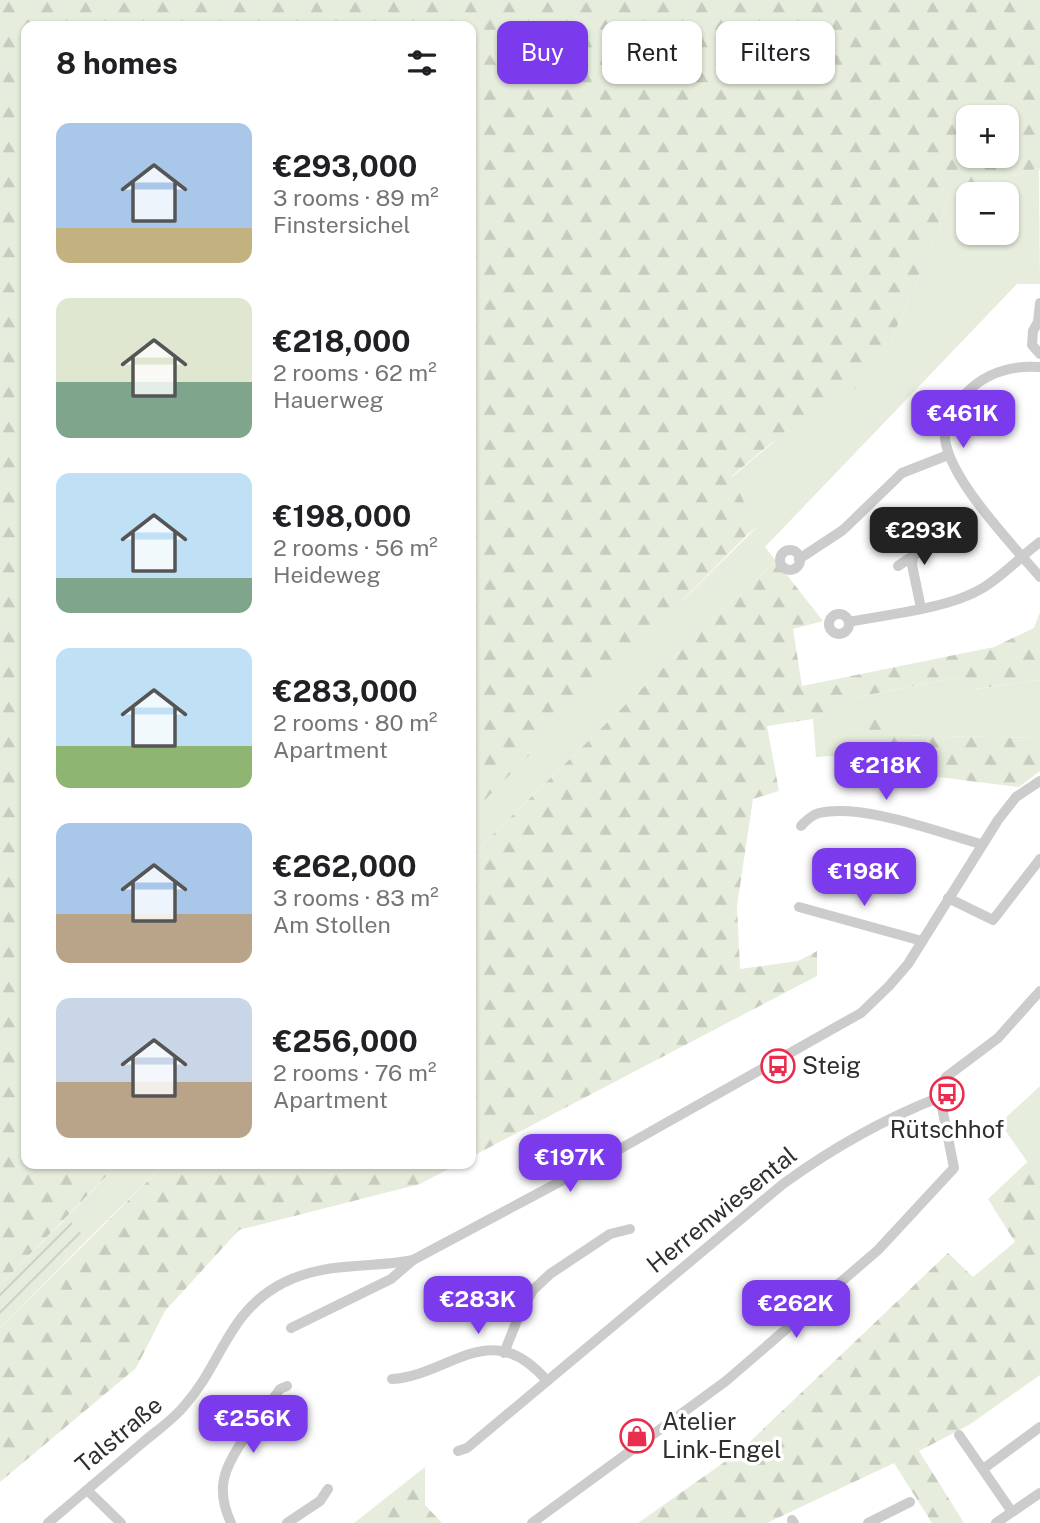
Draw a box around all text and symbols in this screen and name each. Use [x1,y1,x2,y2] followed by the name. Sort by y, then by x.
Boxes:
[497,21,588,84] chip: Buy
[602,21,702,84] chip: Rent
[716,21,835,84] chip: Filters
[403,44,441,82] icon: filters
[56,45,178,81] text: 8 homes
[956,105,1019,245] map controls
[956,105,1019,168] button: +
[273,148,417,184] text: €293,000
[112,151,196,235] icon: home
[956,182,1019,245] button: −
[273,184,439,211] text: 3 rooms · 89 m²
[273,211,411,238] text: Finstersichel
[273,323,411,359] text: €218,000
[112,326,196,410] icon: home
[273,359,437,386] text: 2 rooms · 62 m²
[273,386,384,413] text: Hauerweg
[914,391,1012,450] pin: €461K
[927,399,999,426] text: €461K
[273,498,411,534] text: €198,000
[112,501,196,585] icon: home
[875,508,973,567] pin: €293K
[886,516,962,543] text: €293K
[273,534,438,561] text: 2 rooms · 56 m²
[273,561,381,588] text: Heideweg
[273,673,418,709] text: €283,000
[112,676,196,760] icon: home
[273,709,438,736] text: 2 rooms · 80 m²
[273,736,388,763] text: Apartment
[837,742,935,802] pin: €218K
[850,751,922,778] text: €218K
[273,848,417,884] text: €262,000
[815,848,913,908] pin: €198K
[112,851,196,935] icon: home
[828,857,900,884] text: €198K
[273,884,439,911] text: 3 rooms · 83 m²
[273,911,391,938] text: Am Stollen
[273,1023,418,1059] text: €256,000
[112,1026,196,1110] icon: home
[759,1047,797,1085] bus stop icon: Steig
[802,1051,861,1079] place label: Steig
[273,1059,436,1086] text: 2 rooms · 76 m²
[928,1075,966,1113] bus stop icon: Rütschhof
[273,1086,388,1113] text: Apartment
[890,1115,1004,1143] place label: Rütschhof
[521,1134,619,1194] pin: €197K
[641,1140,802,1278] street label: Herrenwiesental
[535,1143,605,1170] text: €197K
[429,1276,527,1336] pin: €283K
[747,1280,845,1340] pin: €262K
[440,1285,516,1312] text: €283K
[758,1289,834,1316] text: €262K
[69,1390,167,1478] street label: Talstraße
[204,1396,302,1455] pin: €256K
[215,1404,291,1431] text: €256K
[662,1407,781,1463] place label: Atelier Link-Engel
[618,1417,656,1455] shop icon: Atelier Link-Engel

